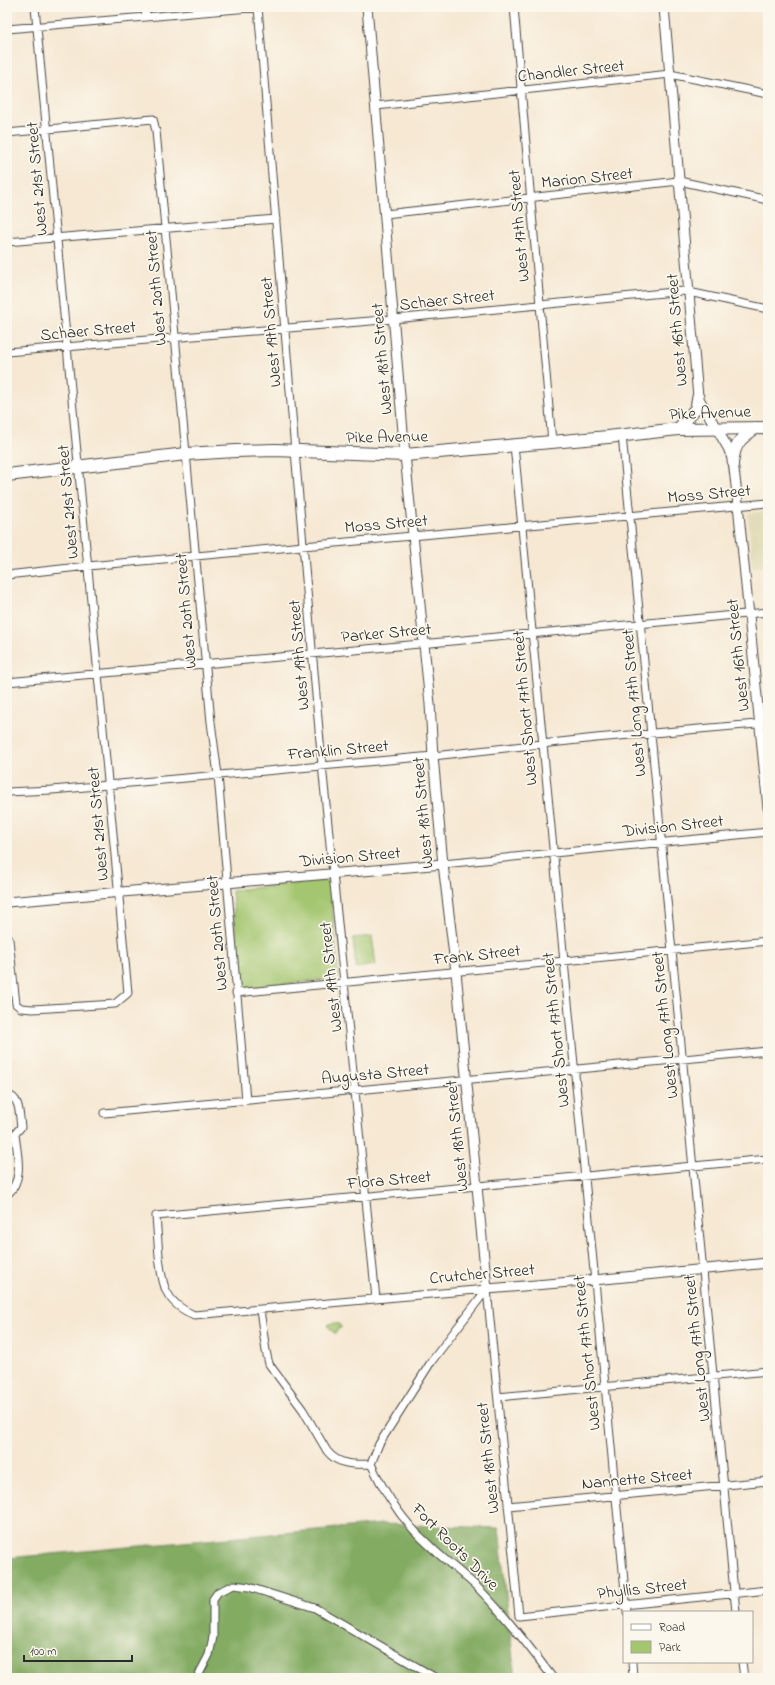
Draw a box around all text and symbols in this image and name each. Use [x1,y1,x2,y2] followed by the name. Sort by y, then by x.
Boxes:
[516,53,626,90] street label: Chandler Street
[20,120,55,237] street label: West 21st Street
[540,161,635,196] street label: Marion Street
[502,168,537,283] street label: West 17th Street
[139,229,174,347] street label: West 20th Street
[660,272,695,387] street label: West 16th Street
[254,275,289,388] street label: West 19th Street
[398,283,496,318] street label: Schaer Street
[365,302,400,416] street label: West 18th Street
[39,315,137,348] street label: Schaer Street
[669,400,752,427] street label: Pike Avenue
[346,424,429,451] street label: Pike Avenue
[51,443,86,560] street label: West 21st Street
[666,478,752,511] street label: Moss Street
[343,508,429,541] street label: Moss Street
[169,552,204,670] street label: West 20th Street
[720,597,757,712] street label: West 16th Street
[282,598,317,711] street label: West 19th Street
[340,617,433,650] street label: Parker Street
[616,628,655,778] street label: West Long 17th Street
[506,629,545,787] street label: West Short 17th Street
[286,734,390,767] street label: Franklin Street
[406,756,441,870] street label: West 18th Street
[81,765,116,882] street label: West 21st Street
[621,809,725,844] street label: Division Street
[298,841,402,874] street label: Division Street
[200,874,235,992] street label: West 20th Street
[313,920,350,1033] street label: West 19th Street
[432,938,522,973] street label: Frank Street
[645,949,688,1100] street label: West Long 17th Street
[536,951,577,1109] street label: West Short 17th Street
[320,1057,431,1094] street label: Augusta Street
[439,1079,476,1193] street label: West 18th Street
[345,1164,432,1197] street label: Flora Street
[428,1257,536,1292] street label: Crutcher Street
[677,1272,720,1423] street label: West Long 17th Street
[567,1274,608,1432] street label: West Short 17th Street
[470,1401,507,1515] street label: West 18th Street
[581,1462,694,1497] street label: Nannette Street
[405,1497,505,1597] street label: Fort Roots Drive
[596,1572,689,1608] street label: Phyllis Street
[623,1611,753,1663] legend
[659,1619,685,1637] text: Road
[24,1637,132,1663] scale bar
[659,1639,681,1657] text: Park
[30,1643,57,1661] text: 100 m

